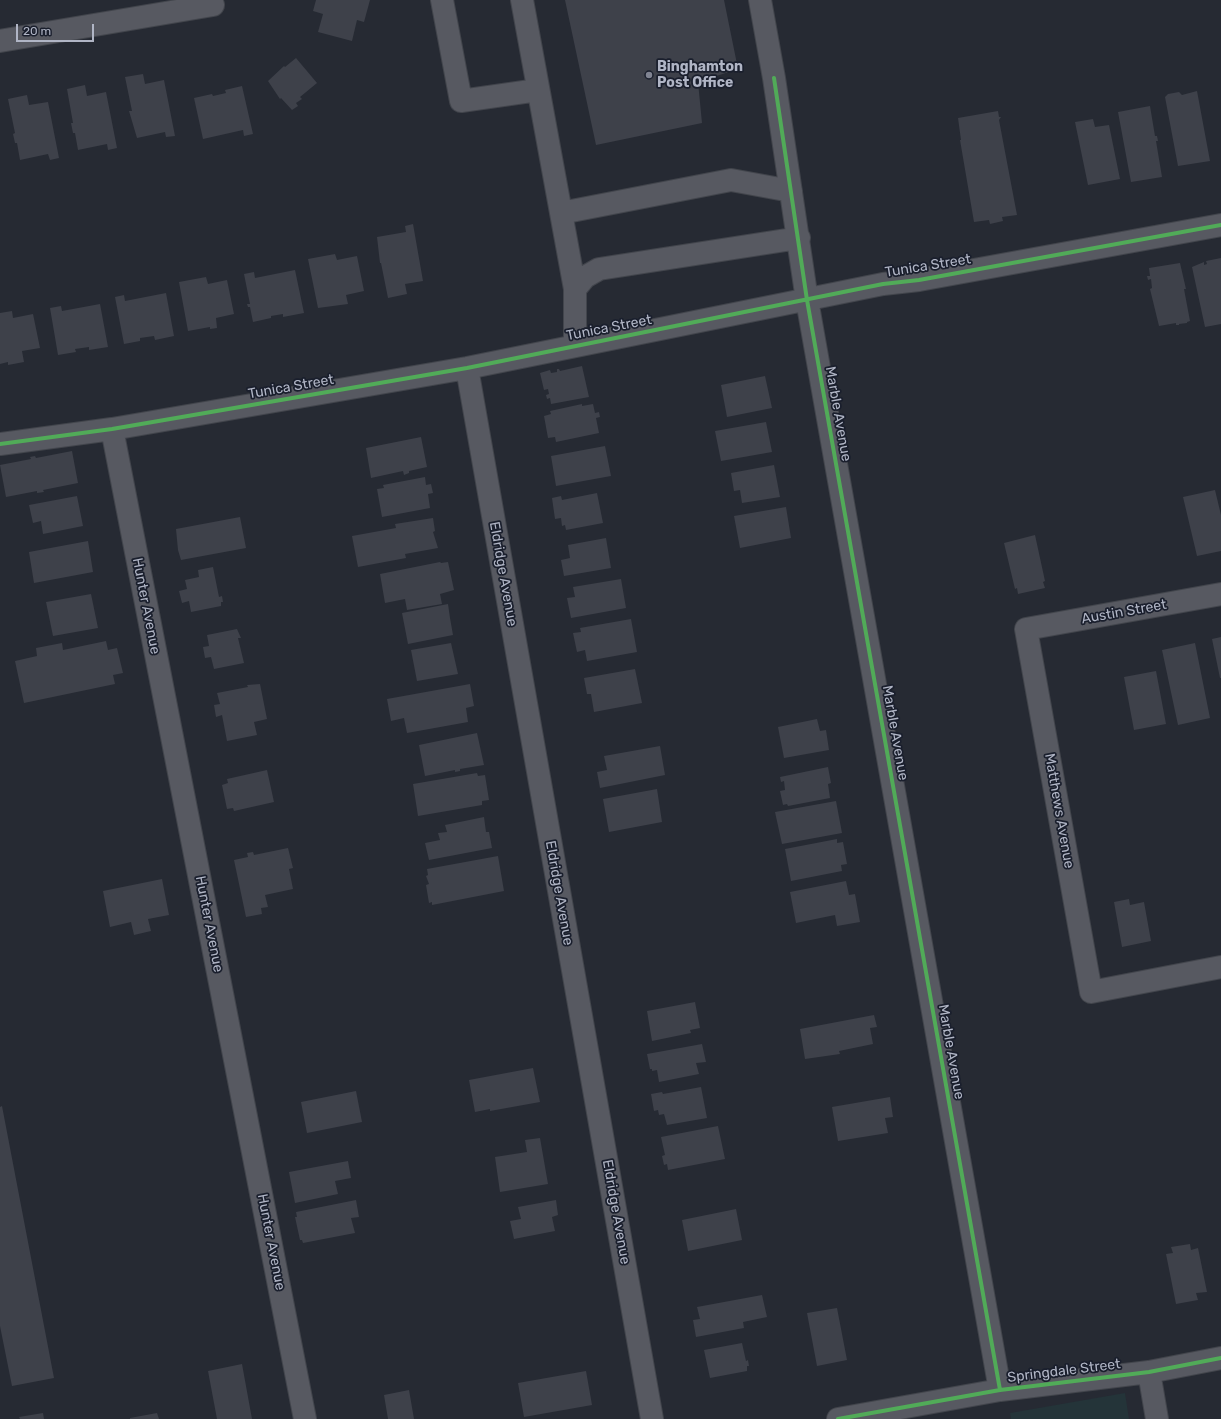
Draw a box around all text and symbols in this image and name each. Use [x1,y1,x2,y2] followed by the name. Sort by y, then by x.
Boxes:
[18,16,96,42] scale bar
[23,24,51,38] text: 20 m
[657,59,743,92] place label: Binghamton Post Office
[644,70,654,80] marker: Binghamton Post Office
[884,251,972,281] street label: Tunica Street
[565,311,653,345] street label: Tunica Street
[821,365,855,463] street label: Marble Avenue
[247,371,335,403] street label: Tunica Street
[486,520,520,628] street label: Eldridge Avenue
[128,556,164,656] street label: Hunter Avenue
[1080,596,1168,628] street label: Austin Street
[878,684,912,782] street label: Marble Avenue
[1041,752,1077,870] street label: Matthews Avenue
[542,839,576,947] street label: Eldridge Avenue
[191,874,227,974] street label: Hunter Avenue
[934,1003,968,1101] street label: Marble Avenue
[599,1158,633,1266] street label: Eldridge Avenue
[253,1192,289,1292] street label: Hunter Avenue
[1006,1356,1122,1386] street label: Springdale Street

